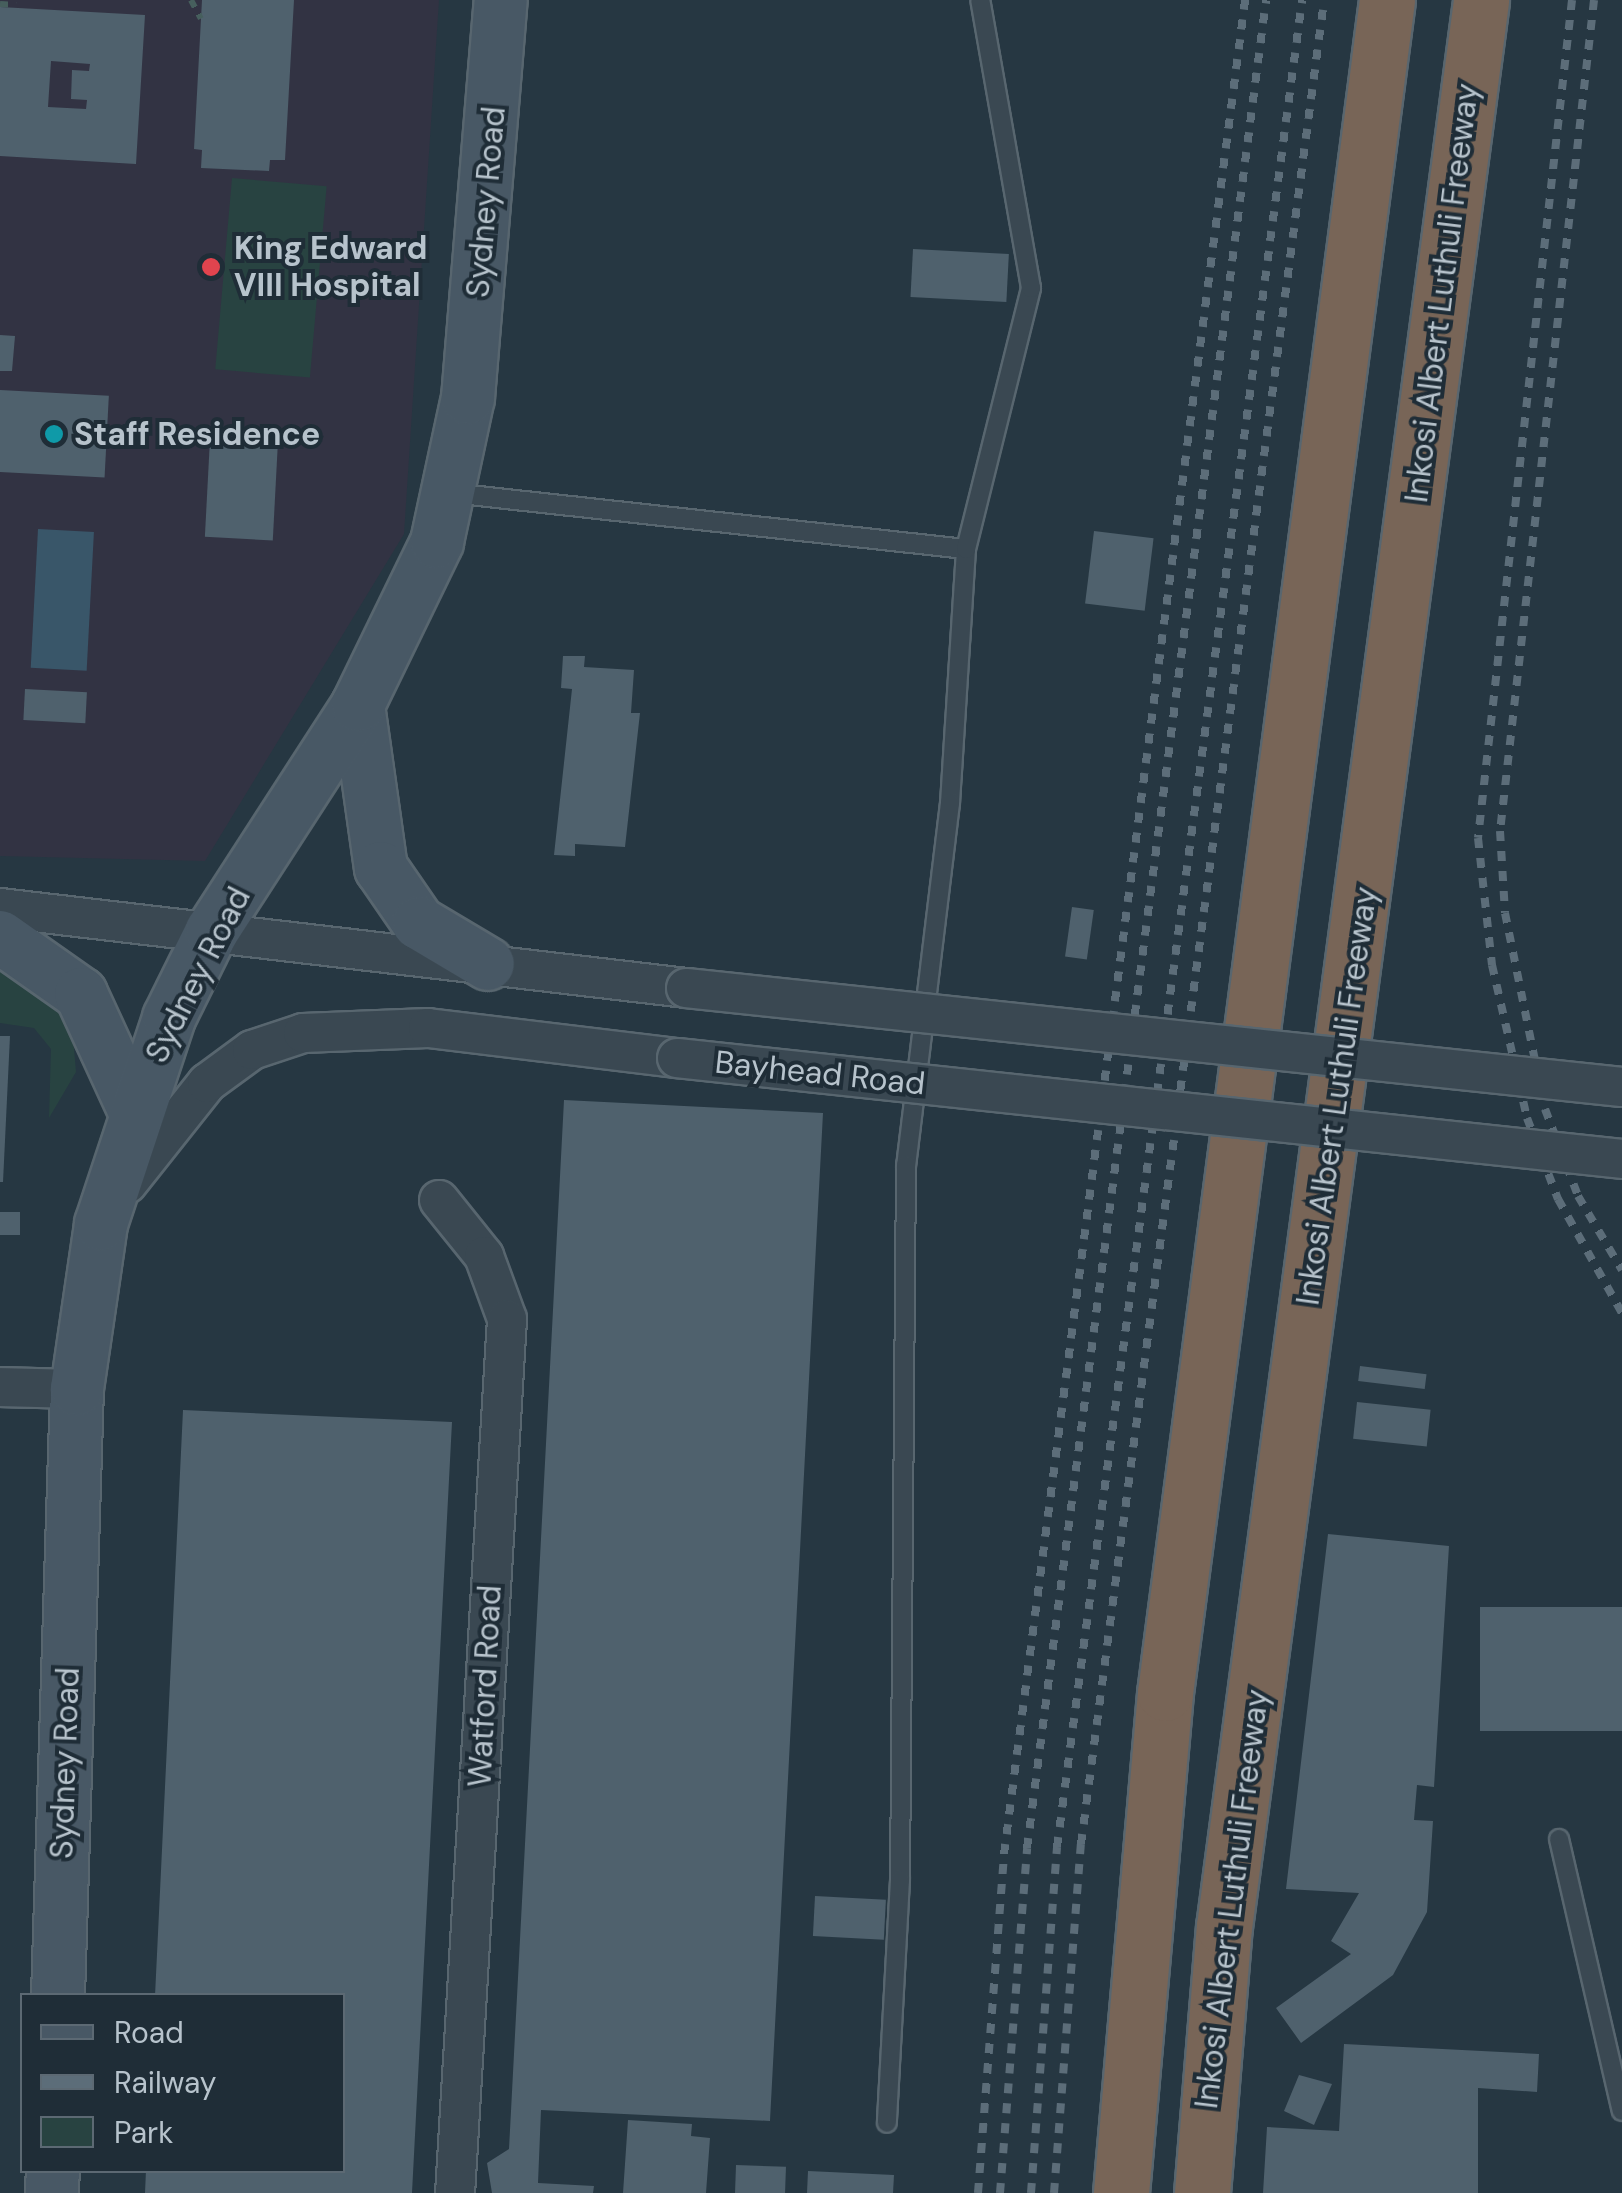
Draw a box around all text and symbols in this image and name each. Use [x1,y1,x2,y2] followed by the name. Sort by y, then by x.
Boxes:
[1397,81,1487,505] street label: Inkosi Albert Luthuli Freeway
[459,105,513,299] street label: Sydney Road
[234,230,428,305] place label: King Edward VIII Hospital
[198,254,224,280] marker: King Edward VIII Hospital
[74,415,320,453] place label: Staff Residence
[43,423,65,445] marker: Staff Residence
[137,881,259,1069] street label: Sydney Road
[1289,884,1385,1308] street label: Inkosi Albert Luthuli Freeway
[713,1043,927,1103] street label: Bayhead Road
[461,1584,509,1788] street label: Watford Road
[42,1667,88,1859] street label: Sydney Road
[1187,1687,1277,2111] street label: Inkosi Albert Luthuli Freeway
[20,1993,345,2173] legend
[114,2013,184,2052] text: Road
[114,2063,217,2102] text: Railway
[114,2113,173,2152] text: Park

